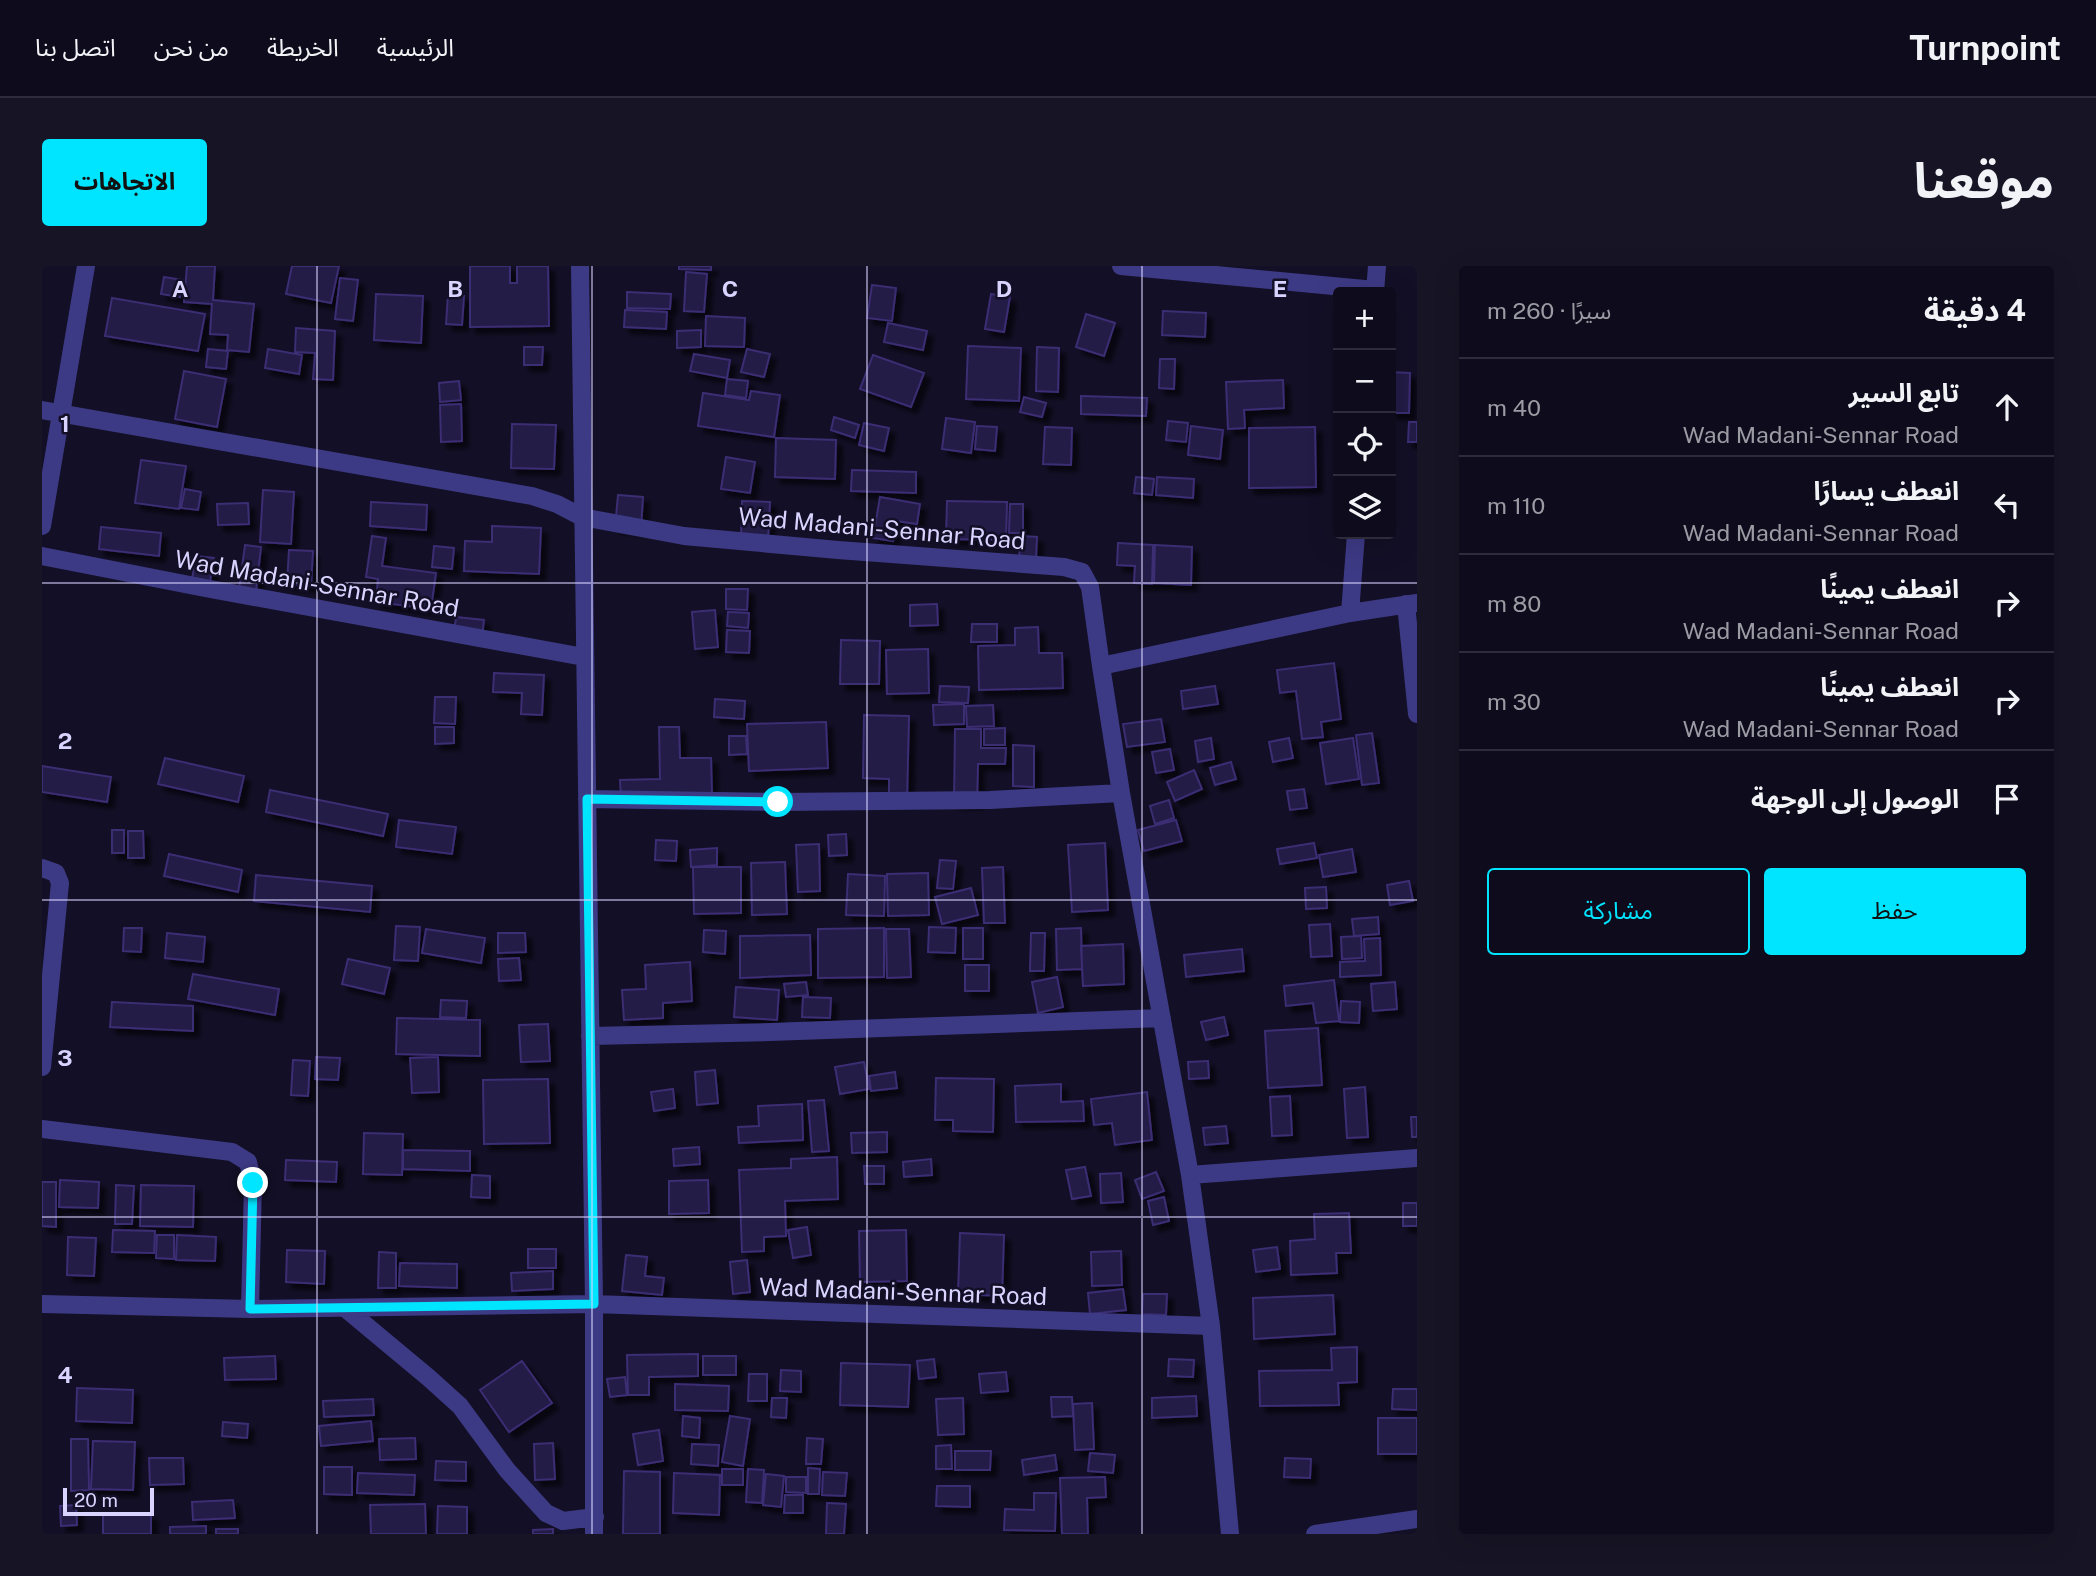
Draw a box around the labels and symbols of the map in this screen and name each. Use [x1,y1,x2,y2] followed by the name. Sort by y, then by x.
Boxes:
[172,275,189,302] text: A
[447,275,463,302] text: B
[722,275,738,302] text: C
[996,275,1012,302] text: D
[1273,275,1287,302] text: E
[60,410,70,437] text: 1
[737,501,1027,555] street label: Wad Madani-Sennar Road
[173,544,461,622] street label: Wad Madani-Sennar Road
[58,727,72,754] text: 2
[762,786,793,817] route start
[57,1044,73,1071] text: 3
[237,1167,268,1198] route end
[758,1272,1048,1310] street label: Wad Madani-Sennar Road
[57,1361,73,1388] text: 4
[63,1485,154,1517] scale bar

